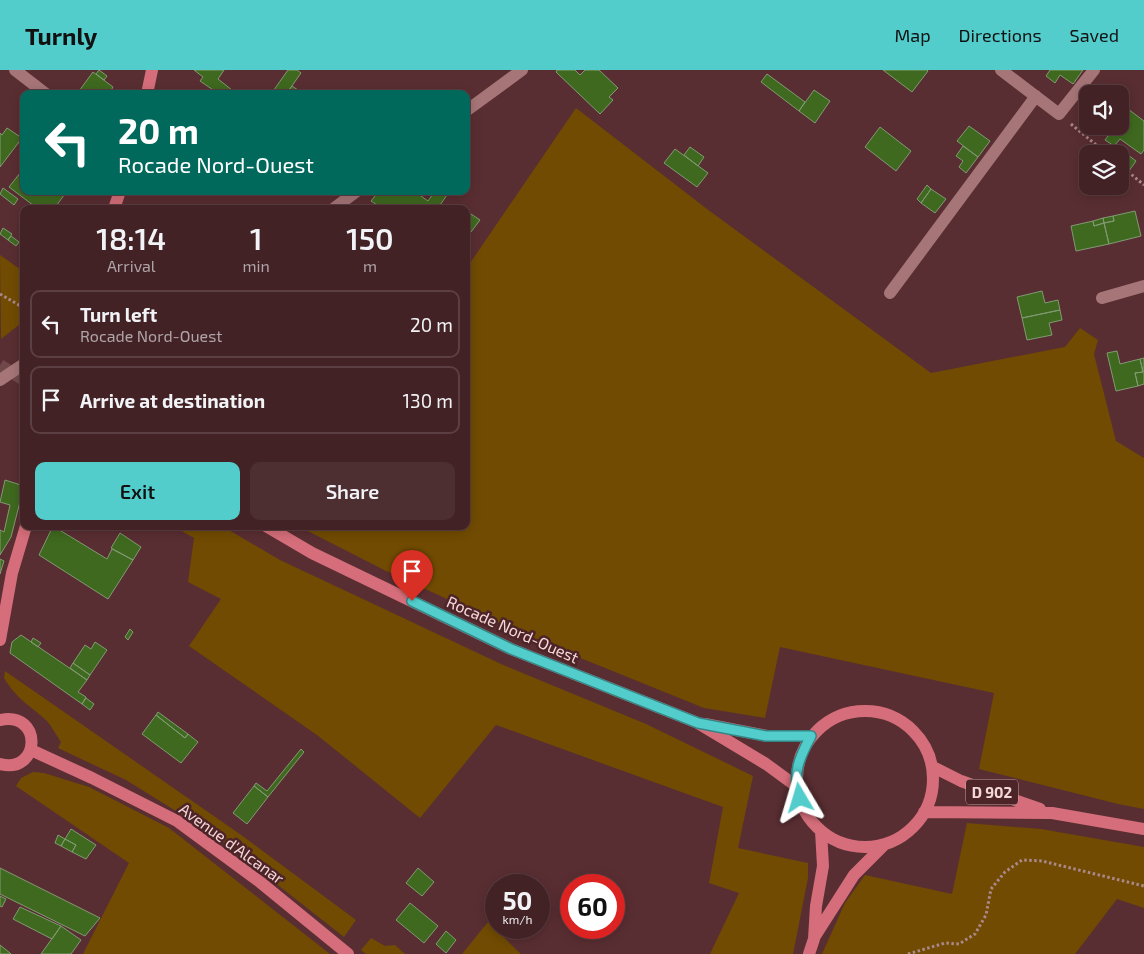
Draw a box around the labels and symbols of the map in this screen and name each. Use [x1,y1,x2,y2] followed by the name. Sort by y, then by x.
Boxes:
[391,550,433,601] pin
[444,591,582,667] street label: Rocade Nord-Ouest
[773,771,825,823] position arrow
[966,780,1018,804] road number: D 902
[176,799,289,888] street label: Avenue d'Alcanar
[560,874,625,939] speed limit sign: 60

